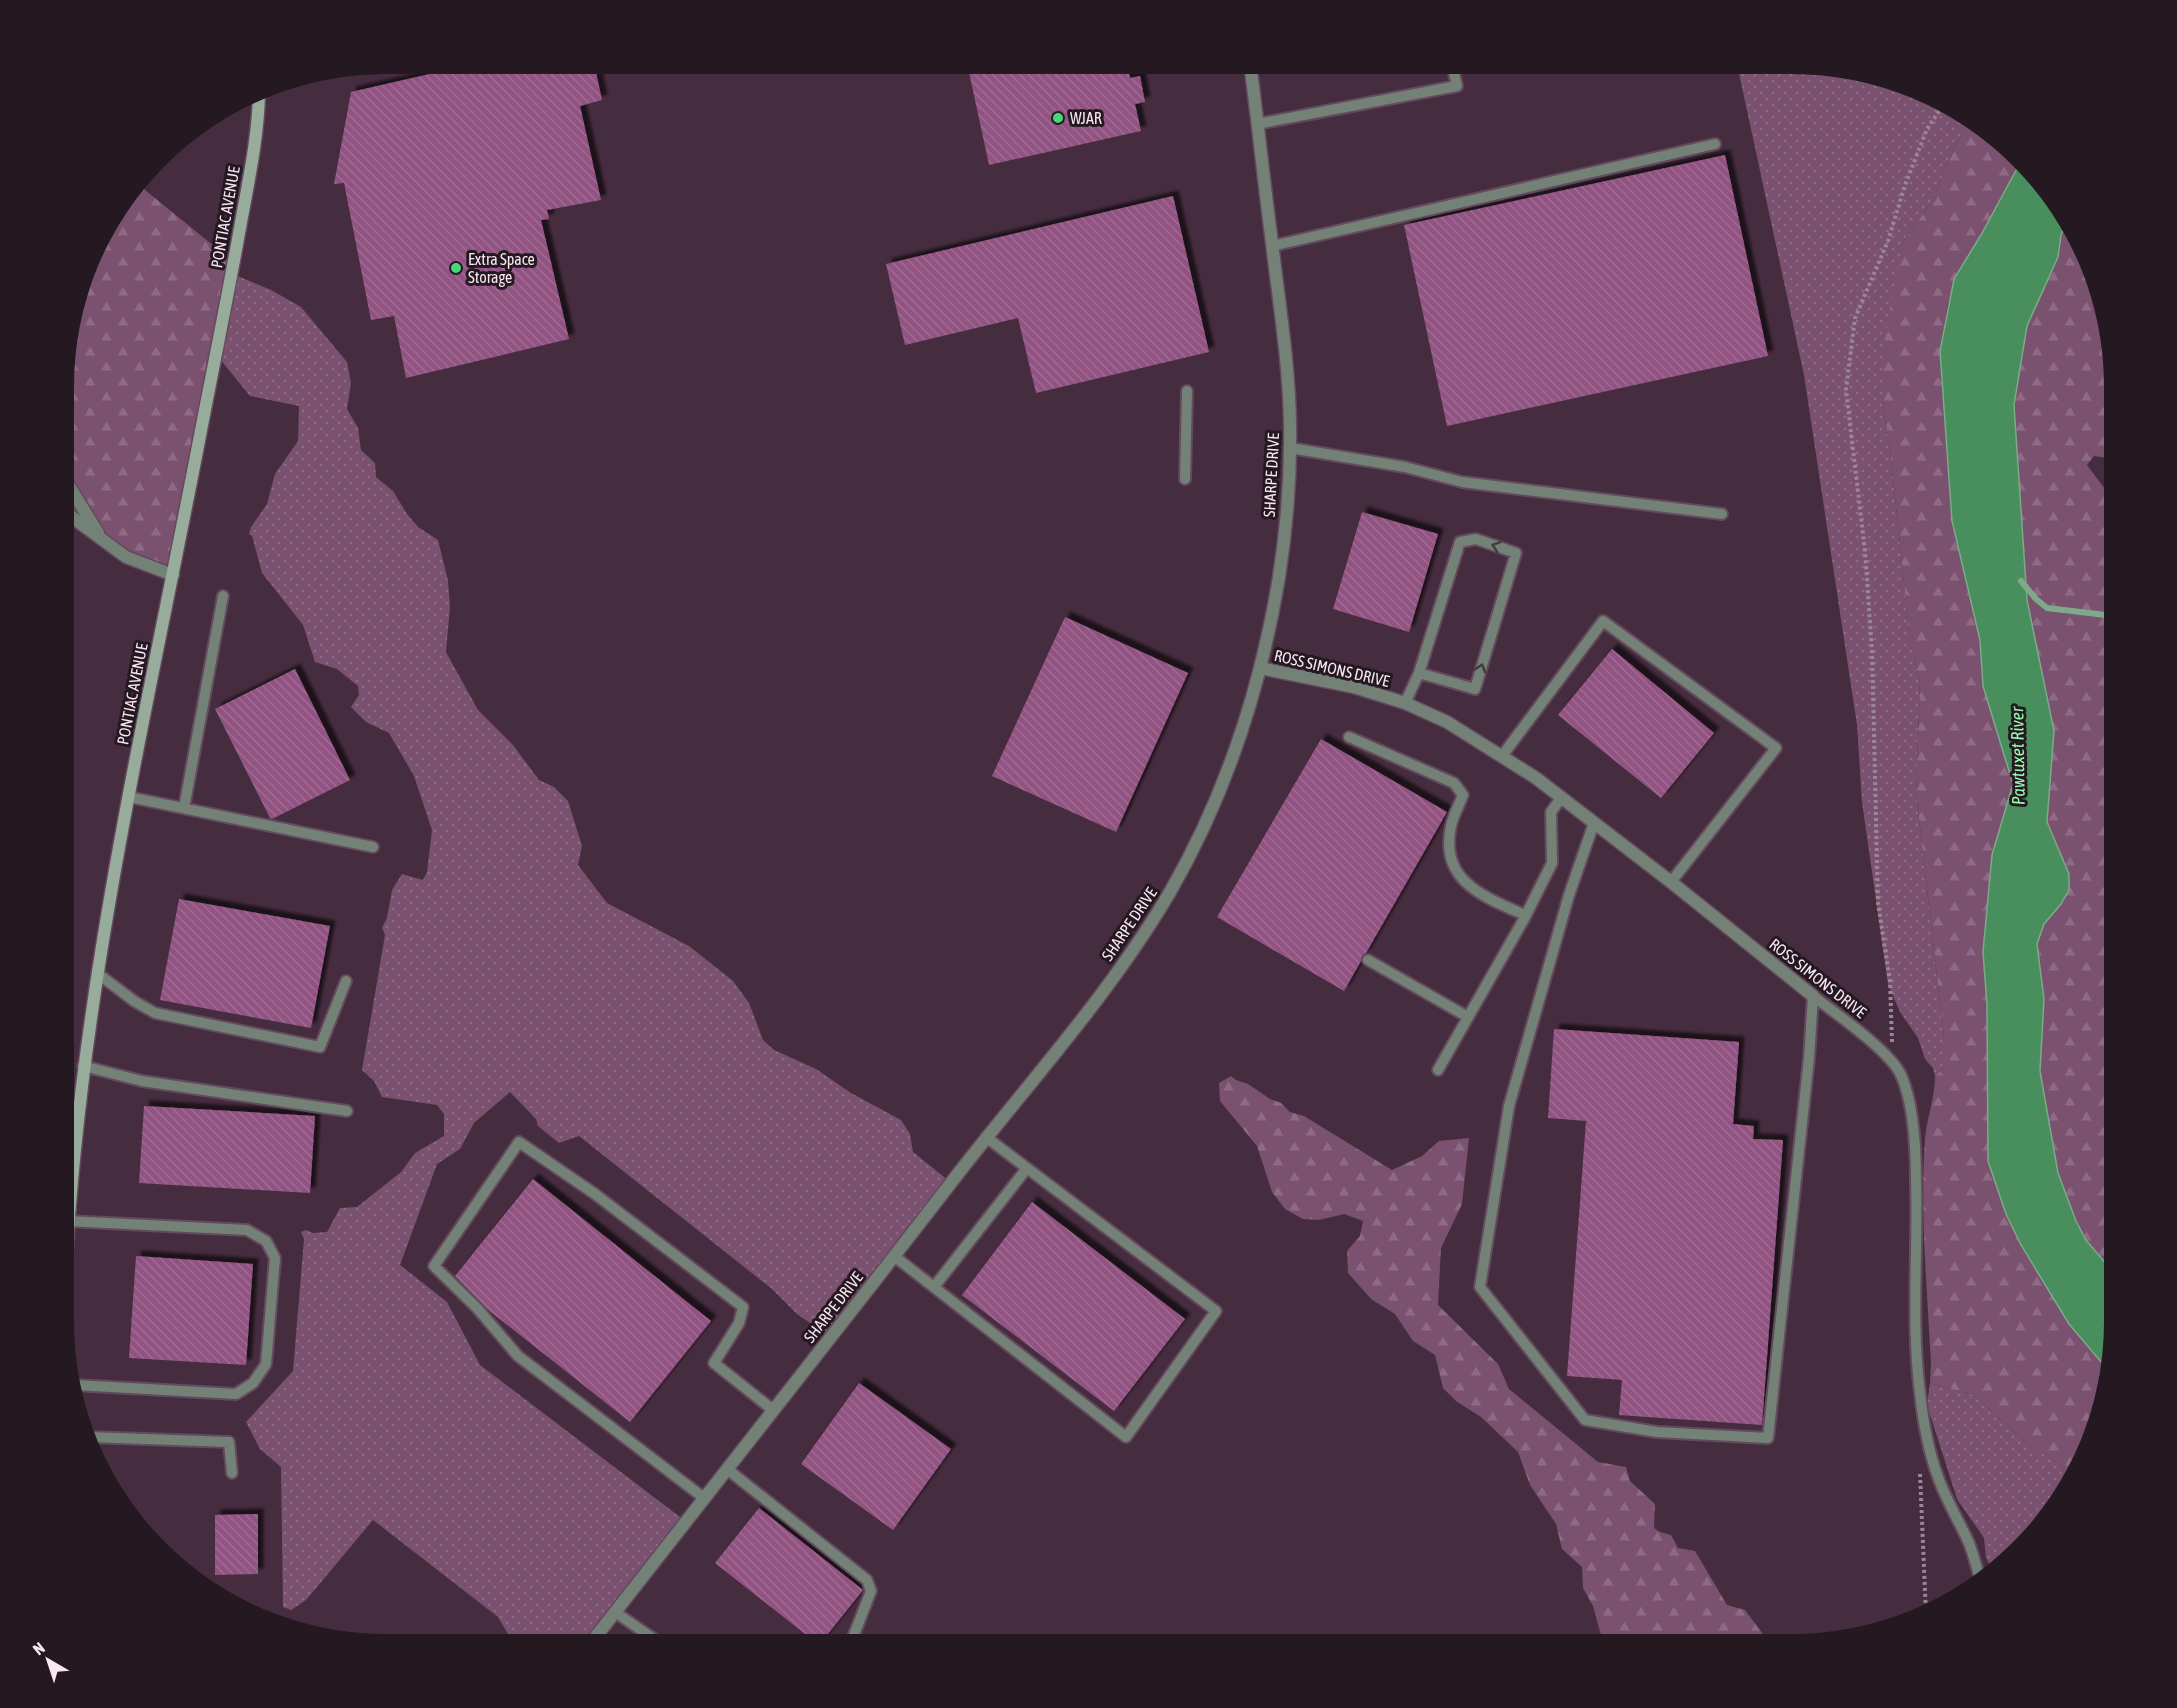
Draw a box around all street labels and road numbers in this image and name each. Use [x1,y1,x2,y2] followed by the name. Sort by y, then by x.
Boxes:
[207,165,243,269] street label: PONTIAC AVENUE
[1260,432,1282,518] street label: SHARPE DRIVE
[113,642,151,746] street label: PONTIAC AVENUE
[1273,646,1392,690] street label: ROSS SIMONS DRIVE
[1098,884,1160,964] street label: SHARPE DRIVE
[1766,935,1870,1021] street label: ROSS SIMONS DRIVE
[800,1268,866,1346] street label: SHARPE DRIVE

